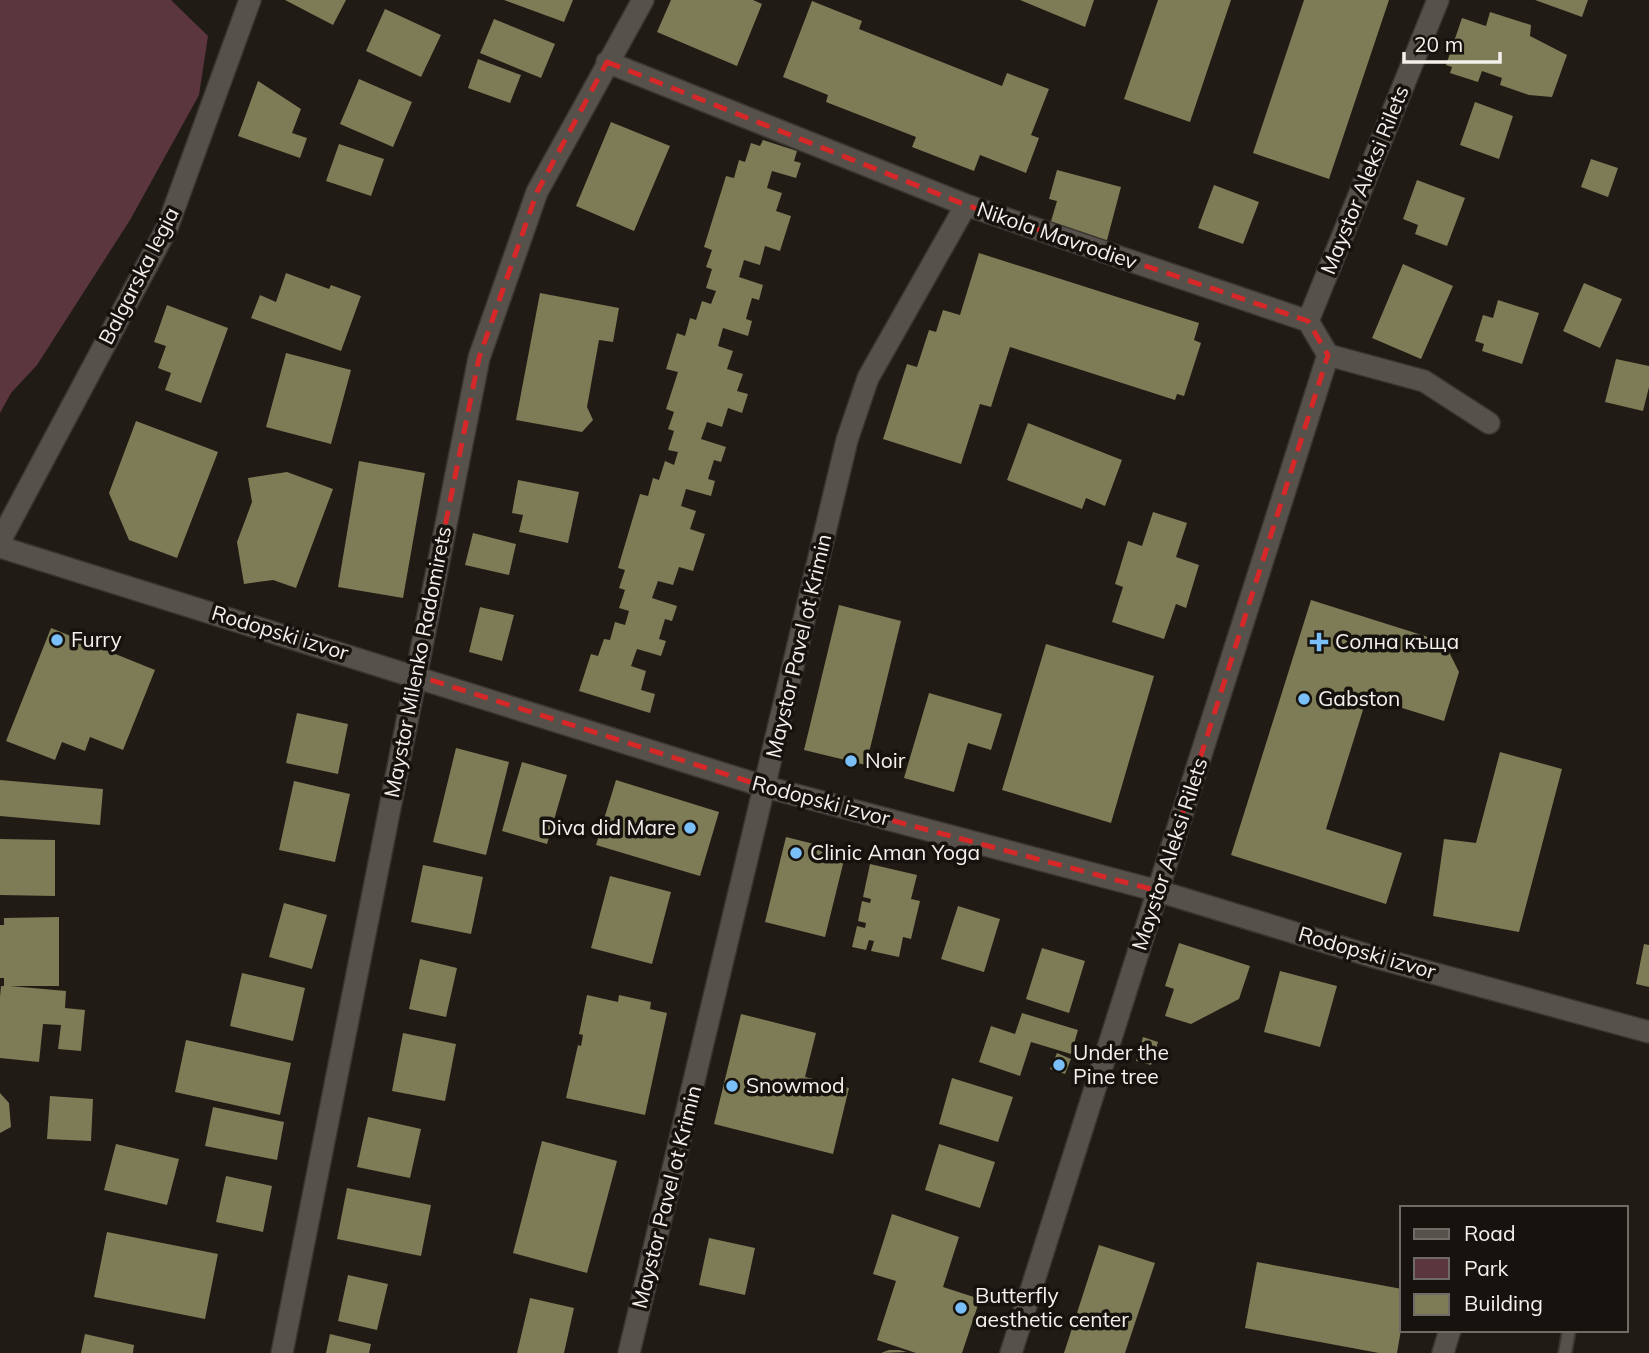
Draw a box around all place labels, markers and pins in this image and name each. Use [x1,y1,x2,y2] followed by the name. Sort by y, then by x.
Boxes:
[71,626,122,652] place label: Furry
[1335,628,1459,654] place label: Солна къща
[49,632,65,648] marker: Furry
[1309,632,1329,652] marker: Солна къща
[1318,685,1400,711] place label: Gabston
[1296,691,1312,707] marker: Gabston
[865,747,906,773] place label: Noir
[843,753,859,769] marker: Noir
[541,814,676,840] place label: Diva did Mare
[682,820,698,836] marker: Diva did Mare
[810,839,980,865] place label: Clinic Aman Yoga
[788,845,804,861] marker: Clinic Aman Yoga
[1073,1039,1169,1089] place label: Under the Pine tree
[1051,1057,1067,1073] marker: Under the Pine tree
[746,1072,845,1098] place label: Snowmod
[724,1078,740,1094] marker: Snowmod
[975,1282,1129,1332] place label: Butterfly aesthetic center
[953,1300,969,1316] marker: Butterfly aesthetic center

